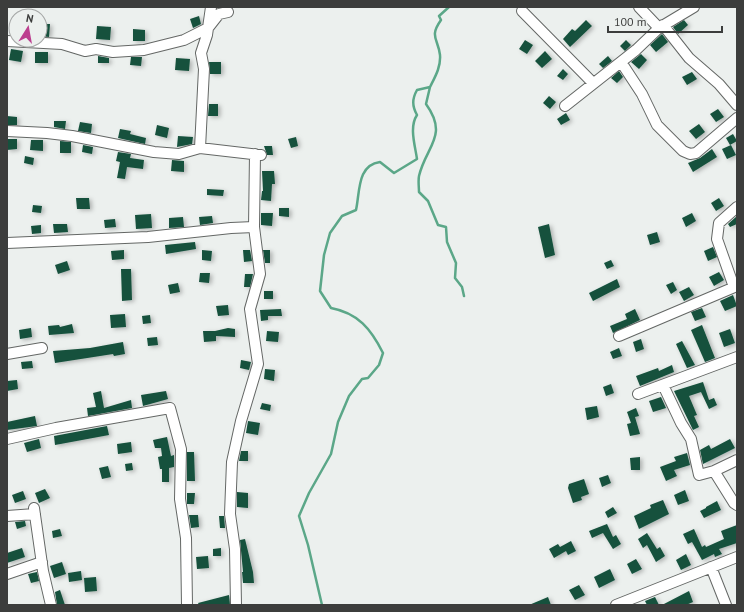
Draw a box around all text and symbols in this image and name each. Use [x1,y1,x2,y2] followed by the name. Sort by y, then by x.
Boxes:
[8,8,48,48] north arrow
[608,8,722,34] scale bar
[25,11,35,26] text: N
[614,14,647,29] text: 100 m

